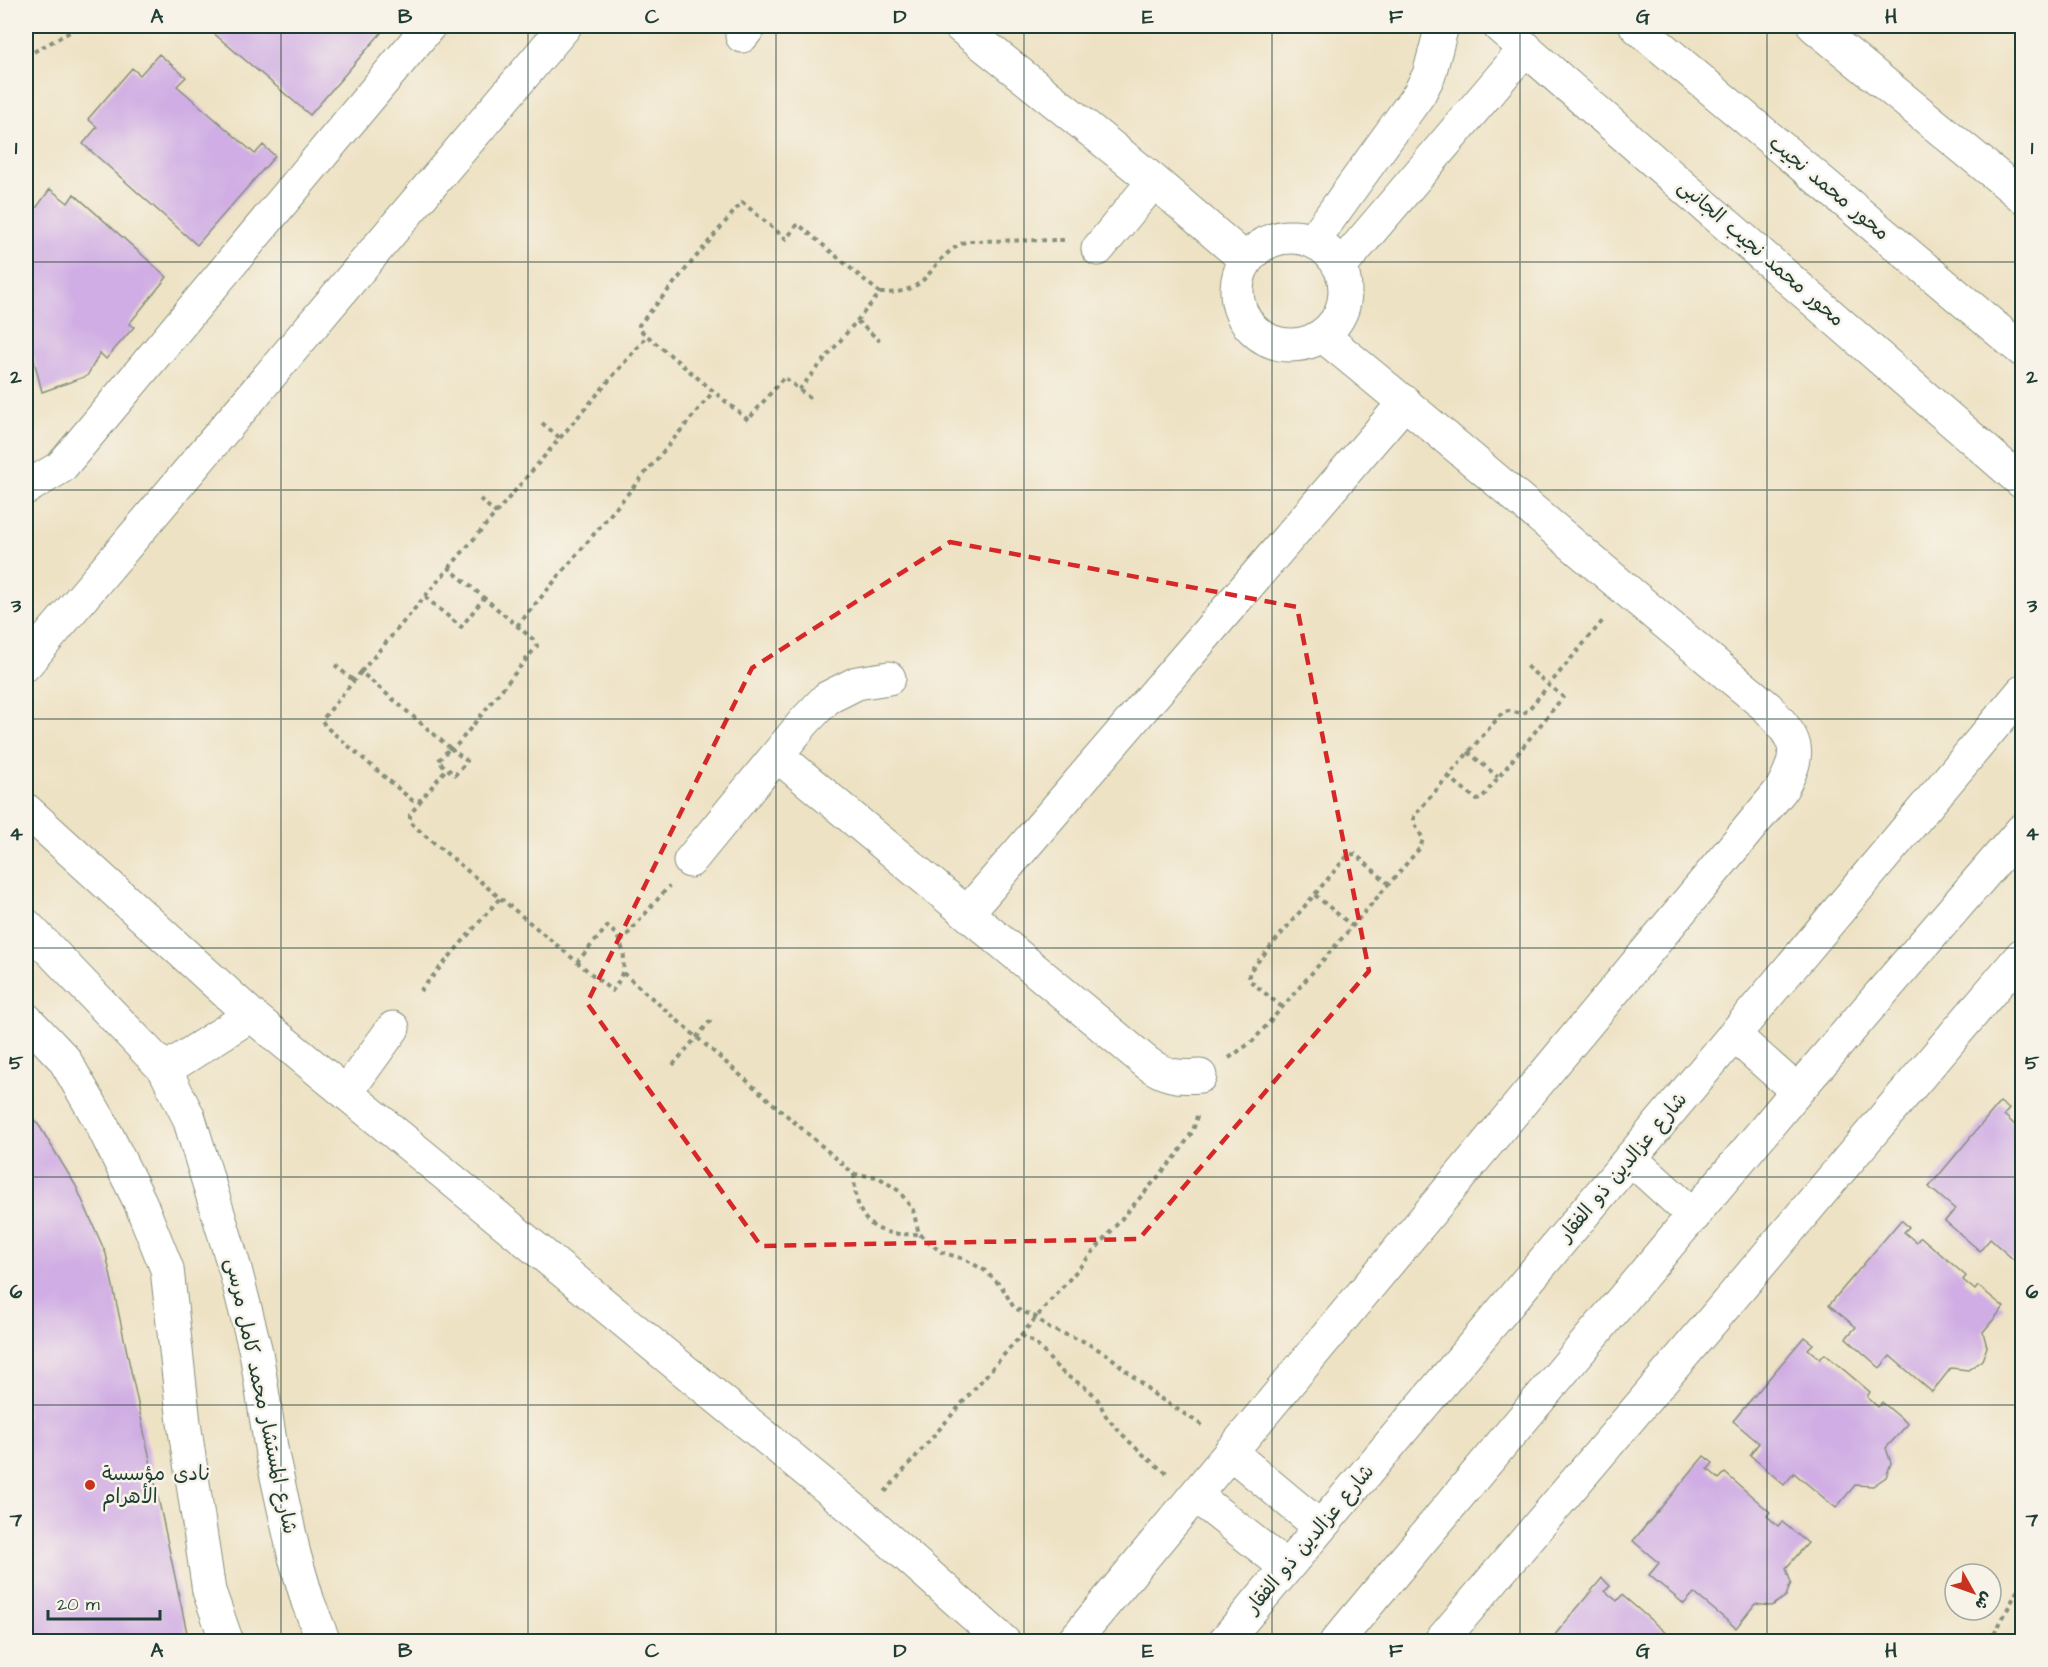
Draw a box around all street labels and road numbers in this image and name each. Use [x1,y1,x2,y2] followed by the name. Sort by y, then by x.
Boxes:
[1763,129,1895,247] street label: محور محمد نجيب
[1672,173,1850,333] street label: محور محمد نجيب الجانبى
[1551,1086,1694,1249] street label: شارع عزالدين ذو الفقار
[218,1256,304,1536] street label: شارع المستشار محمد كامل مرسى
[1238,1458,1381,1621] street label: شارع عزالدين ذو الفقار

